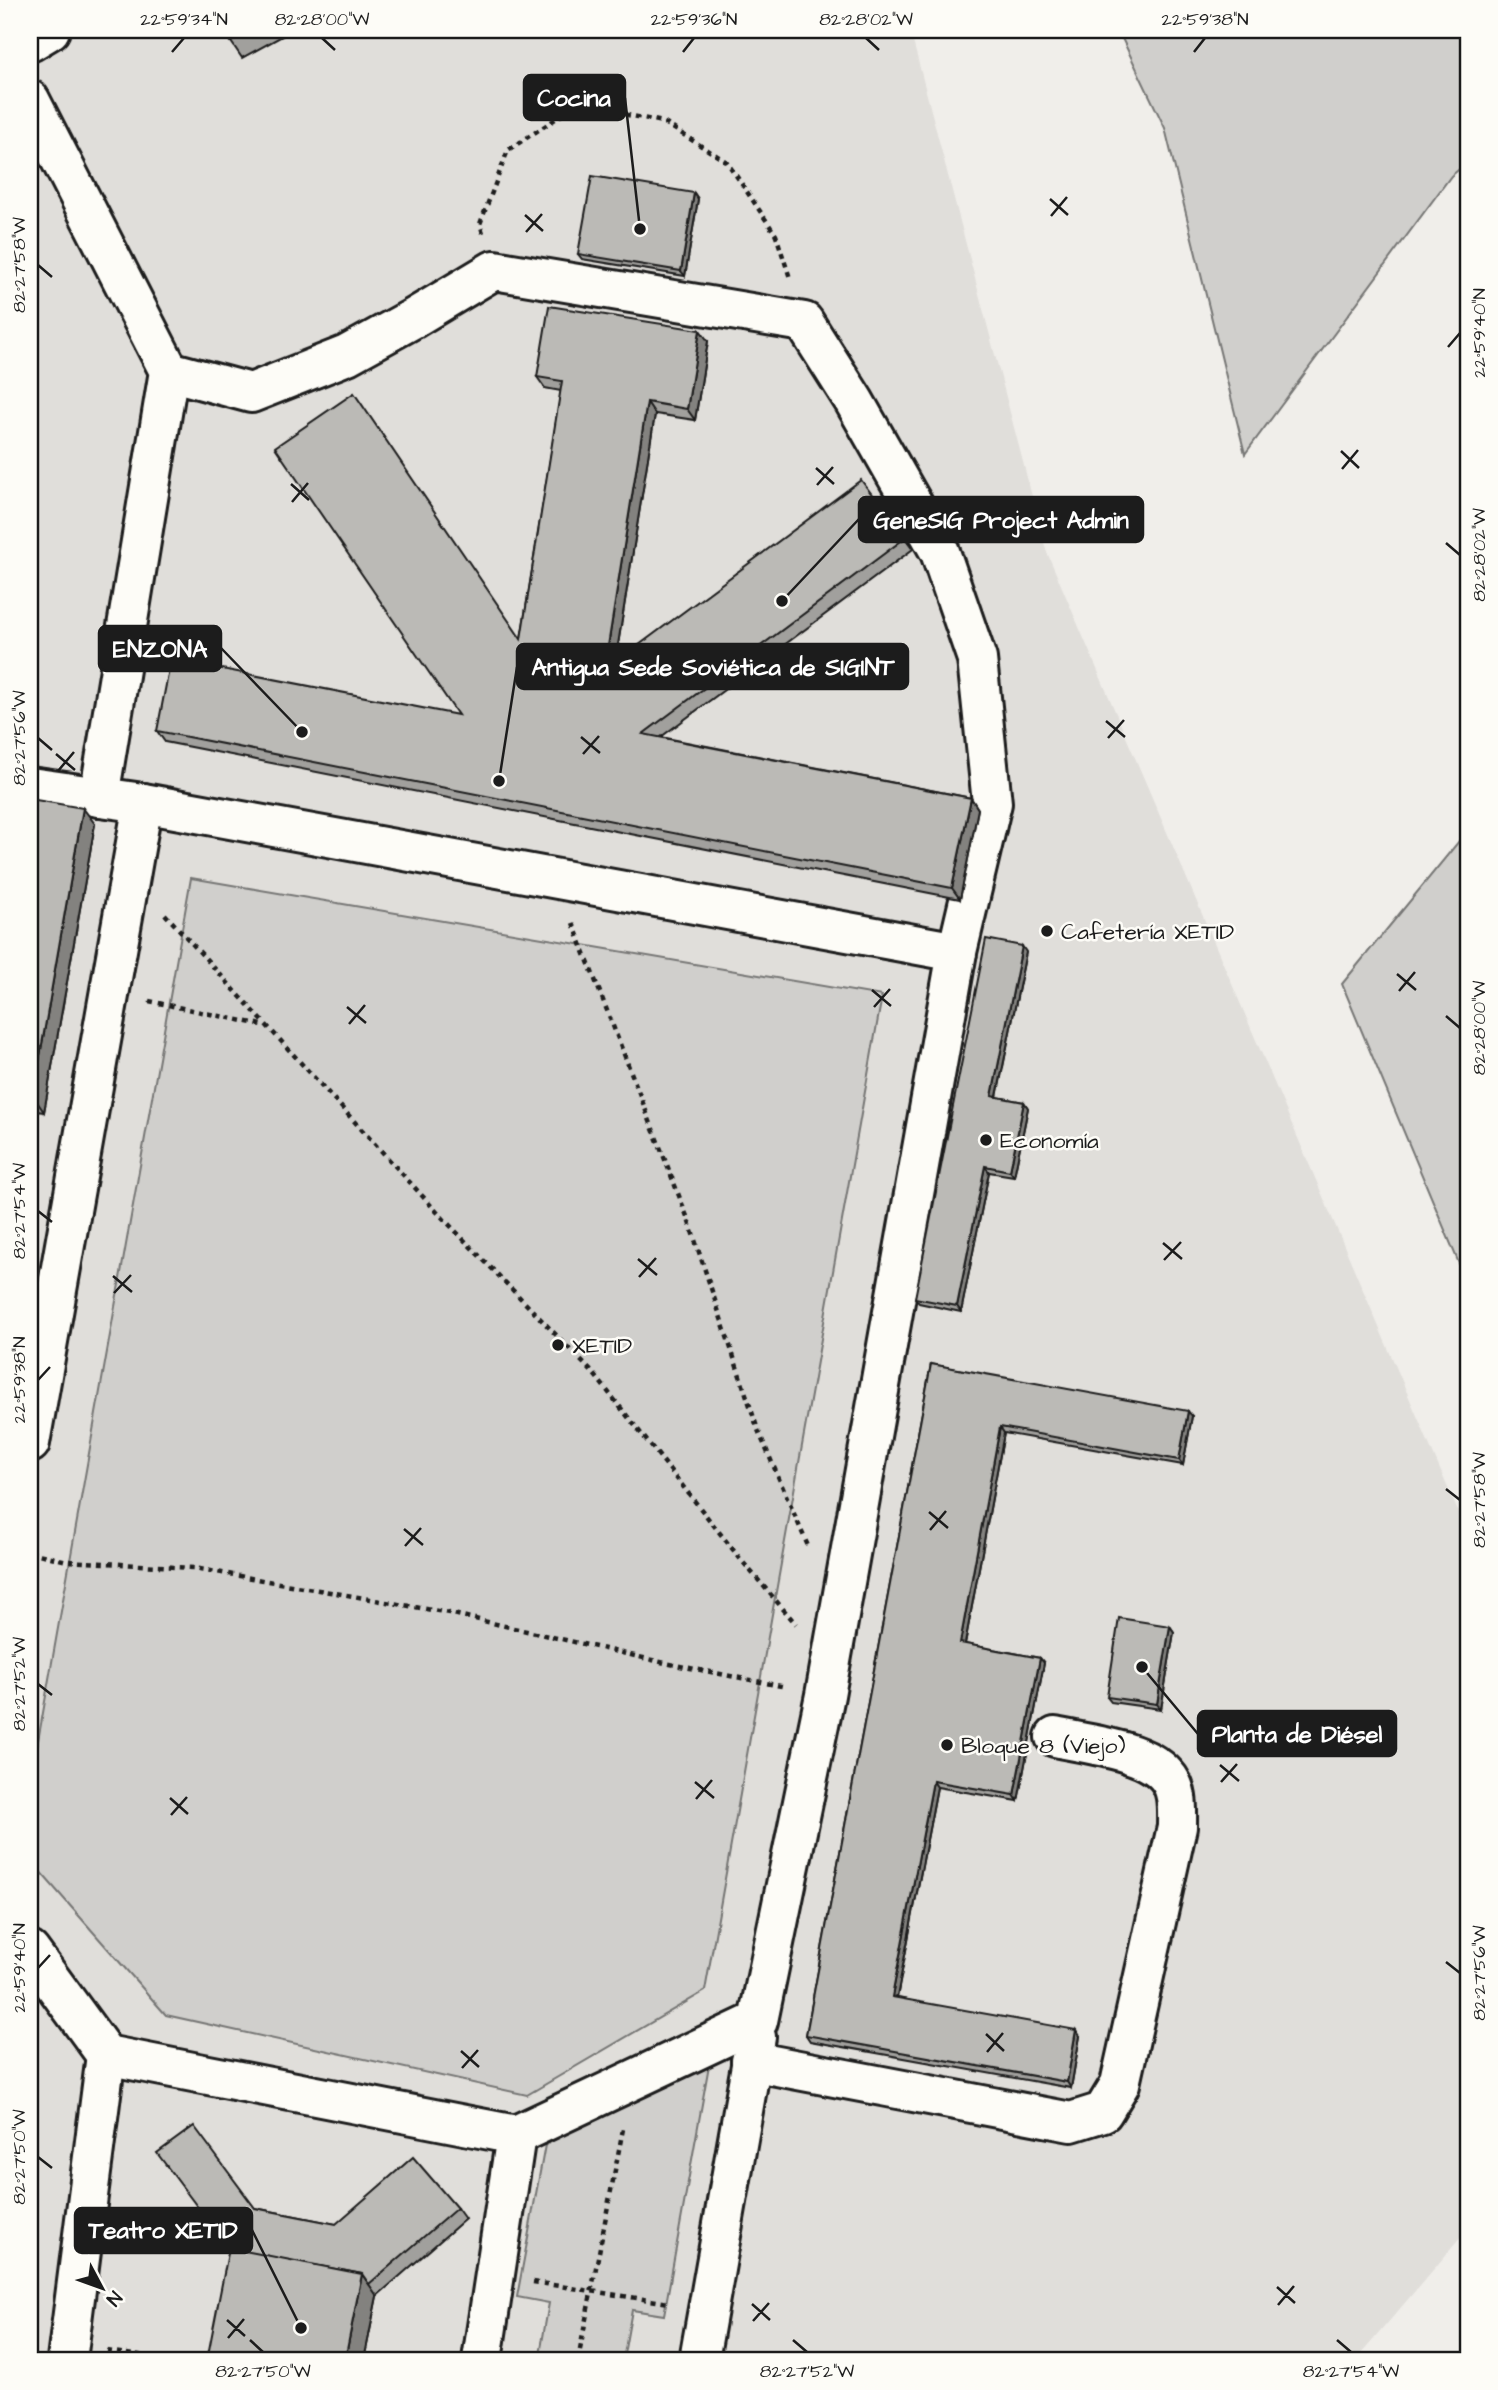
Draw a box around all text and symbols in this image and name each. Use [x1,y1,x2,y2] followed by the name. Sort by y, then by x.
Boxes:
[140,7,228,32] text: 22°59'34"N
[275,7,369,32] text: 82°28'00"W
[651,7,737,32] text: 22°59'36"N
[819,7,913,32] text: 82°28'02"W
[1162,7,1248,32] text: 22°59'38"N
[524,75,625,120] callout: Cocina
[537,82,612,116] text: Cocina
[7,217,32,313] text: 82°27'58"W
[1467,288,1492,378] text: 22°59'40"N
[859,497,1143,542] callout: GeneSIG Project Admin
[873,504,1129,538] text: GeneSIG Project Admin
[1467,508,1492,602] text: 82°28'02"W
[99,626,221,671] callout: ENZONA
[113,633,208,667] text: ENZONA
[517,644,908,689] callout: Antigua Sede Soviética de SIGINT
[532,651,896,686] text: Antigua Sede Soviética de SIGINT
[7,690,32,786] text: 82°27'56"W
[1061,916,1234,948] place label: Cafetería XETID
[1039,923,1055,939] marker: Cafetería XETID
[1467,981,1492,1075] text: 82°28'00"W
[1000,1125,1099,1157] place label: Economía
[978,1132,994,1148] marker: Economía
[7,1163,32,1259] text: 82°27'54"W
[572,1330,632,1362] place label: XETID
[7,1337,32,1423] text: 22°59'38"N
[550,1337,566,1353] marker: XETID
[1467,1452,1492,1548] text: 82°27'58"W
[7,1637,32,1731] text: 82°27'52"W
[1198,1711,1396,1756] callout: Planta de Diésel
[1212,1718,1383,1752] text: Planta de Diésel
[961,1730,1125,1762] place label: Bloque 8 (Viejo)
[939,1737,955,1753] marker: Bloque 8 (Viejo)
[7,1923,32,2013] text: 22°59'40"N
[1467,1925,1492,2021] text: 82°27'56"W
[7,2109,32,2205] text: 82°27'50"W
[75,2208,252,2253] callout: Teatro XETID
[88,2214,238,2248] text: Teatro XETID
[66,2254,136,2324] north arrow
[100,2285,128,2312] text: N
[215,2359,311,2384] text: 82°27'50"W
[760,2359,854,2384] text: 82°27'52"W
[1303,2359,1399,2384] text: 82°27'54"W

